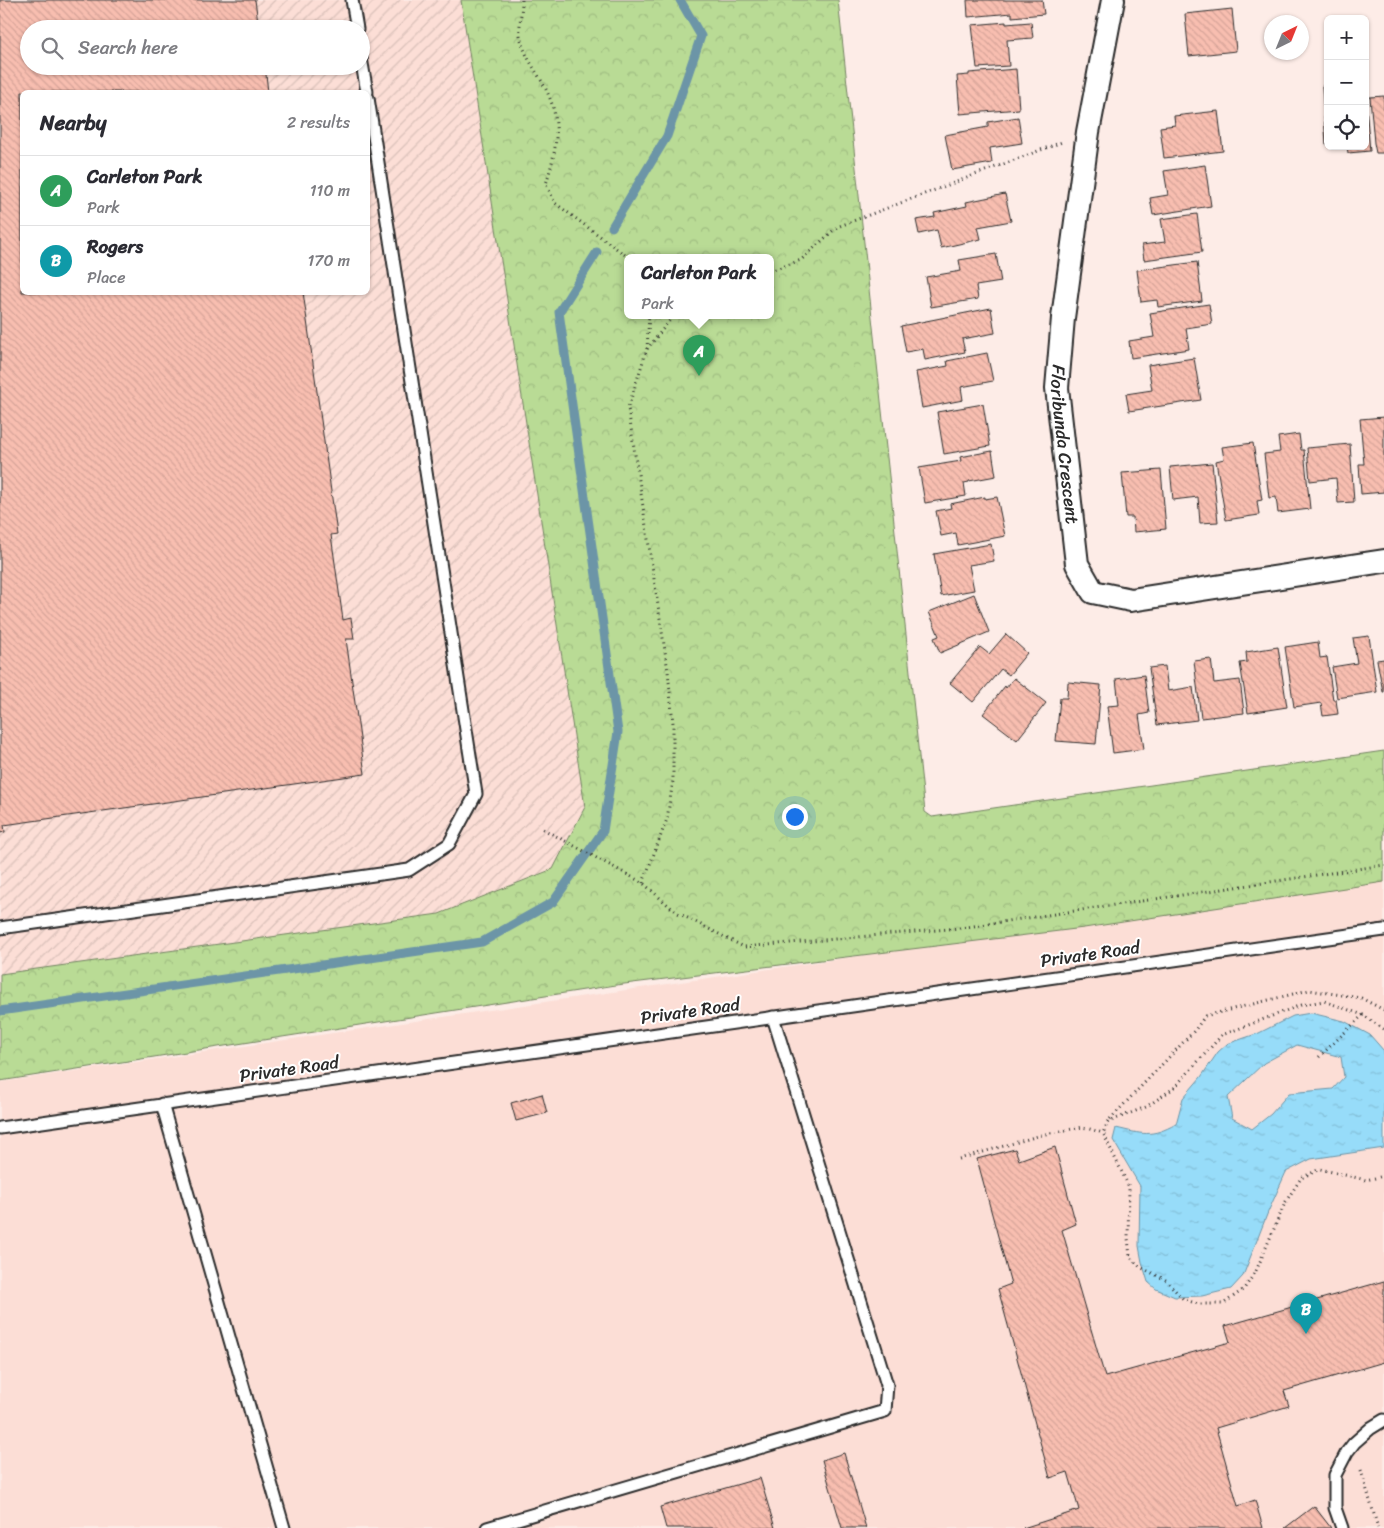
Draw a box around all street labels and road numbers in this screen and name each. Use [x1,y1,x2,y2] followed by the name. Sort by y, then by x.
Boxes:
[1041,363,1088,526] street label: Floribunda Crescent
[1038,931,1143,977] street label: Private Road
[638,988,743,1034] street label: Private Road
[237,1046,342,1092] street label: Private Road

